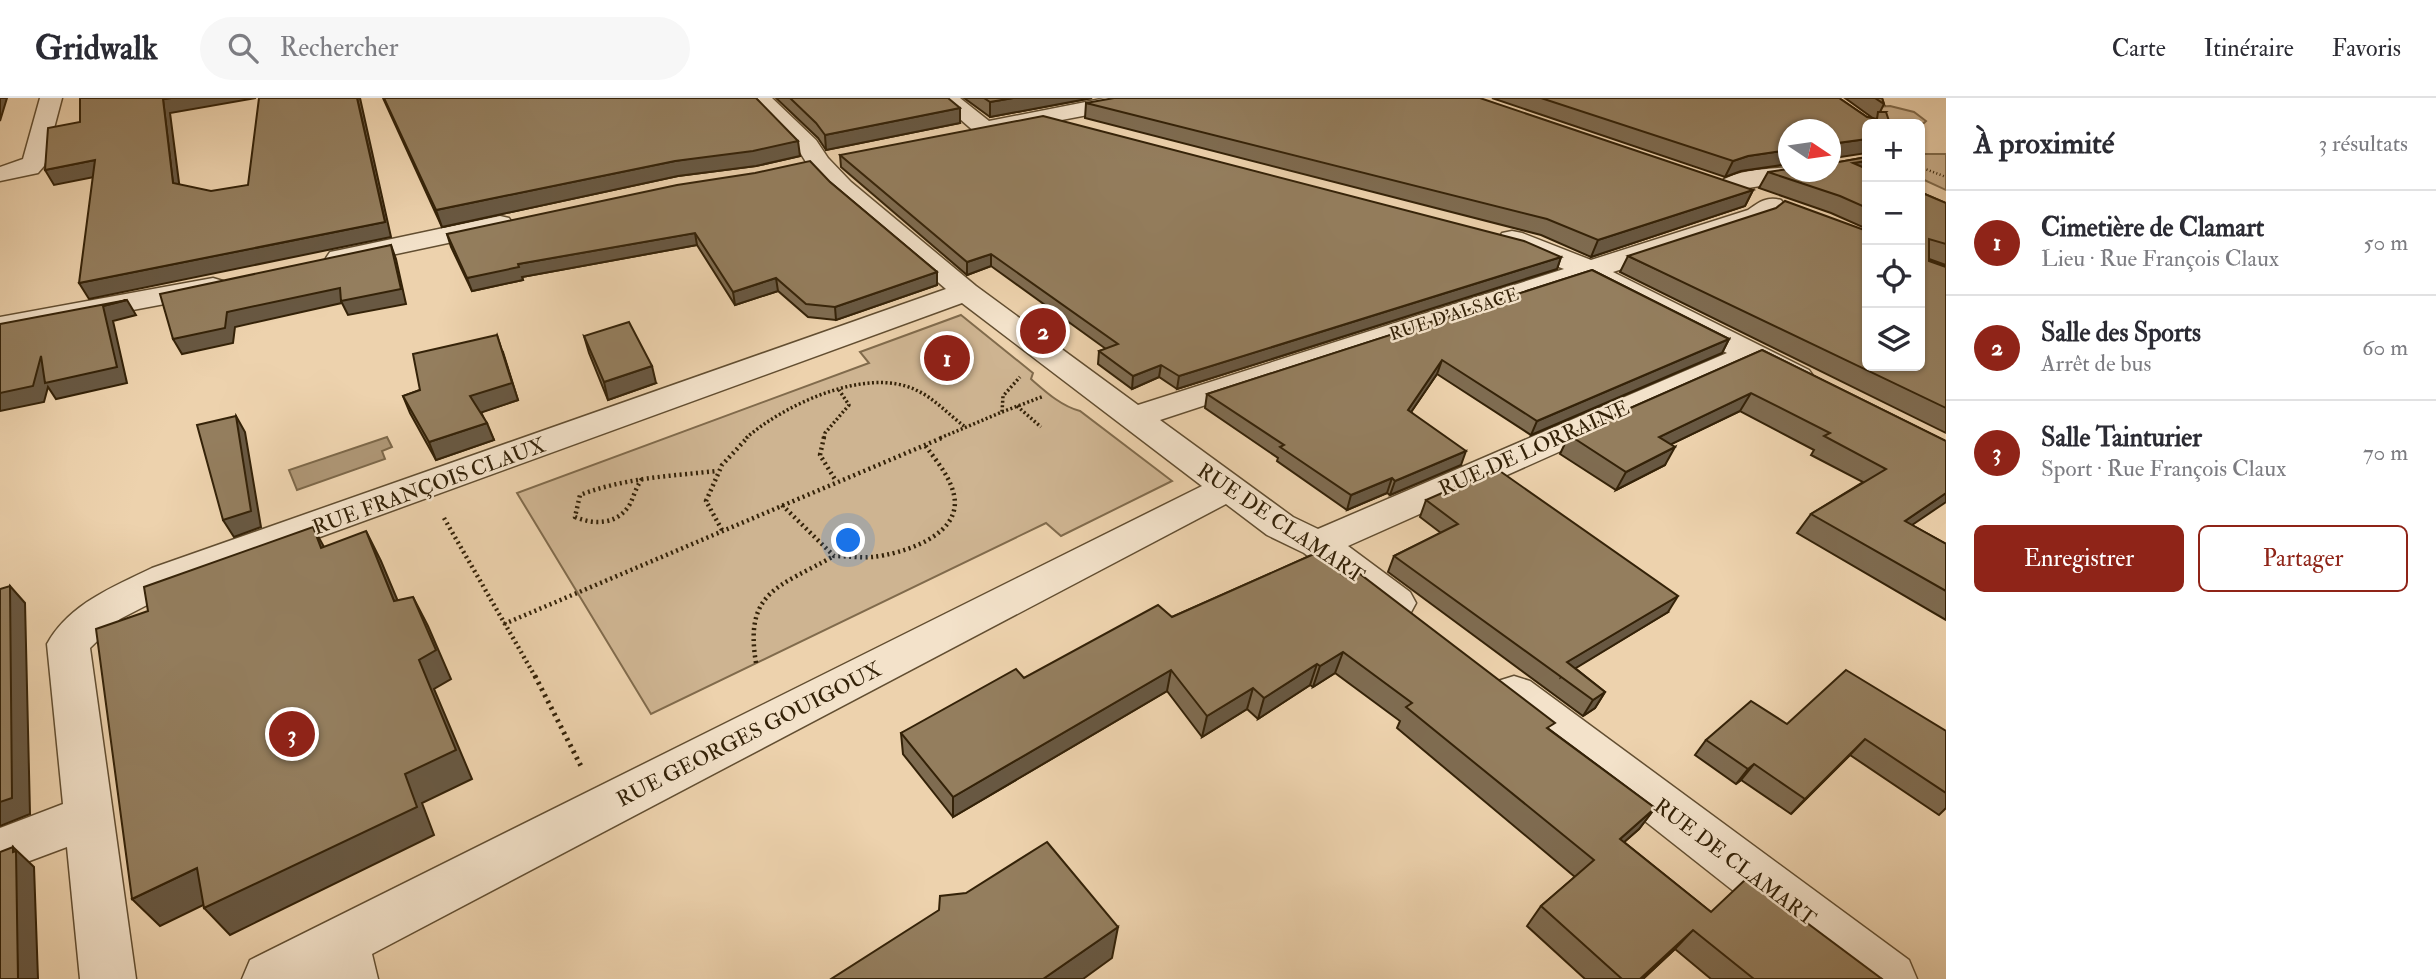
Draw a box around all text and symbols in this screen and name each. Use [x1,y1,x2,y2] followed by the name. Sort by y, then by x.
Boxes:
[200,17,690,80] search box
[35,28,158,69] text: Gridwalk
[224,29,262,67] icon: search
[280,32,398,64] text: Rechercher
[2112,33,2166,64] text: Carte
[2204,33,2294,64] text: Itinéraire
[2332,33,2401,64] text: Favoris
[1778,119,1841,182] north arrow
[1862,119,1925,371] map controls
[1862,119,1925,182] button: +
[1974,125,2114,162] text: À proximité
[2318,129,2408,158] text: 3 résultats
[1862,182,1925,245] button: −
[2041,212,2264,244] text: Cimetière de Clamart
[1993,228,2001,257] text: 1
[2364,228,2408,257] text: 50 m
[2041,244,2279,273] text: Lieu · Rue François Claux
[1862,245,1925,308] button: locate
[1387,283,1522,346] street label: RUE D'ALSACE
[1020,305,1066,357] pin: 2
[1862,308,1925,371] button: layers
[2041,317,2201,349] text: Salle des Sports
[924,332,970,384] pin: 1
[1991,333,2003,362] text: 2
[2362,333,2408,362] text: 60 m
[2041,349,2151,378] text: Arrêt de bus
[1435,394,1634,503] street label: RUE DE LORRAINE
[2041,422,2202,454] text: Salle Tainturier
[309,432,549,541] street label: RUE FRANÇOIS CLAUX
[1993,438,2001,467] text: 3
[2363,438,2408,467] text: 70 m
[2041,454,2286,483] text: Sport · Rue François Claux
[1192,457,1370,590] street label: RUE DE CLAMART
[831,523,865,557] your location
[1974,525,2184,592] button: Enregistrer
[2198,525,2408,592] button: Partager
[612,656,886,813] street label: RUE GEORGES GOUIGOUX
[269,708,315,760] pin: 3
[1648,793,1821,932] street label: RUE DE CLAMART

